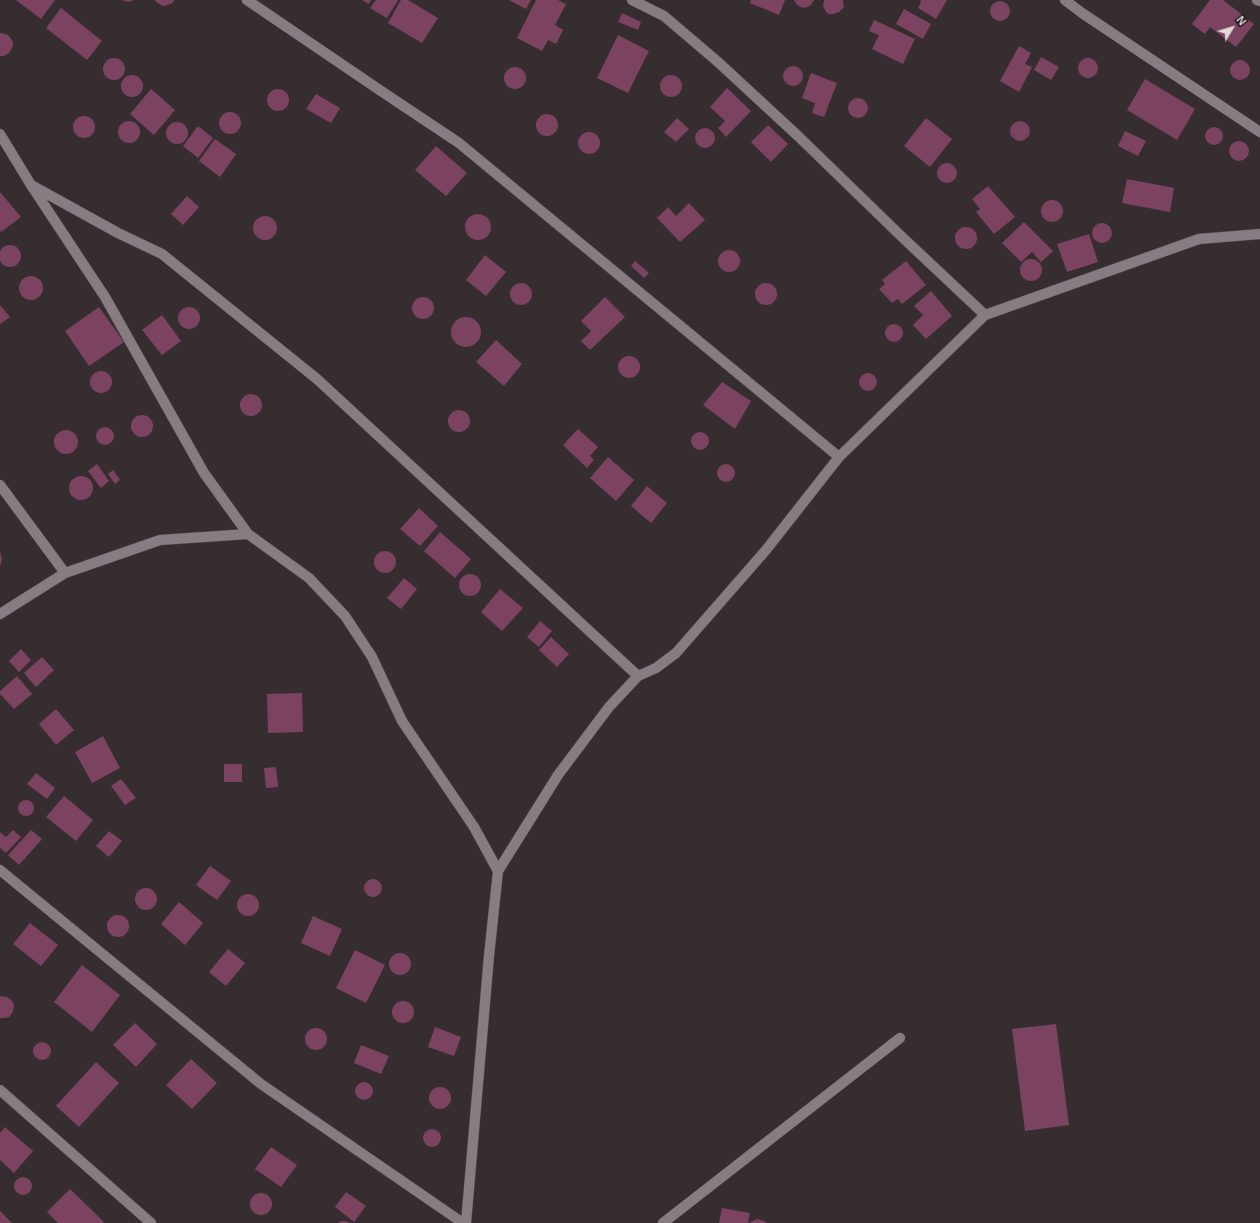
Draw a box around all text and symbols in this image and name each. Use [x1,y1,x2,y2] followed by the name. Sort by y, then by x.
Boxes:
[1212,8,1252,48] north arrow
[1234,14,1249,27] text: N

